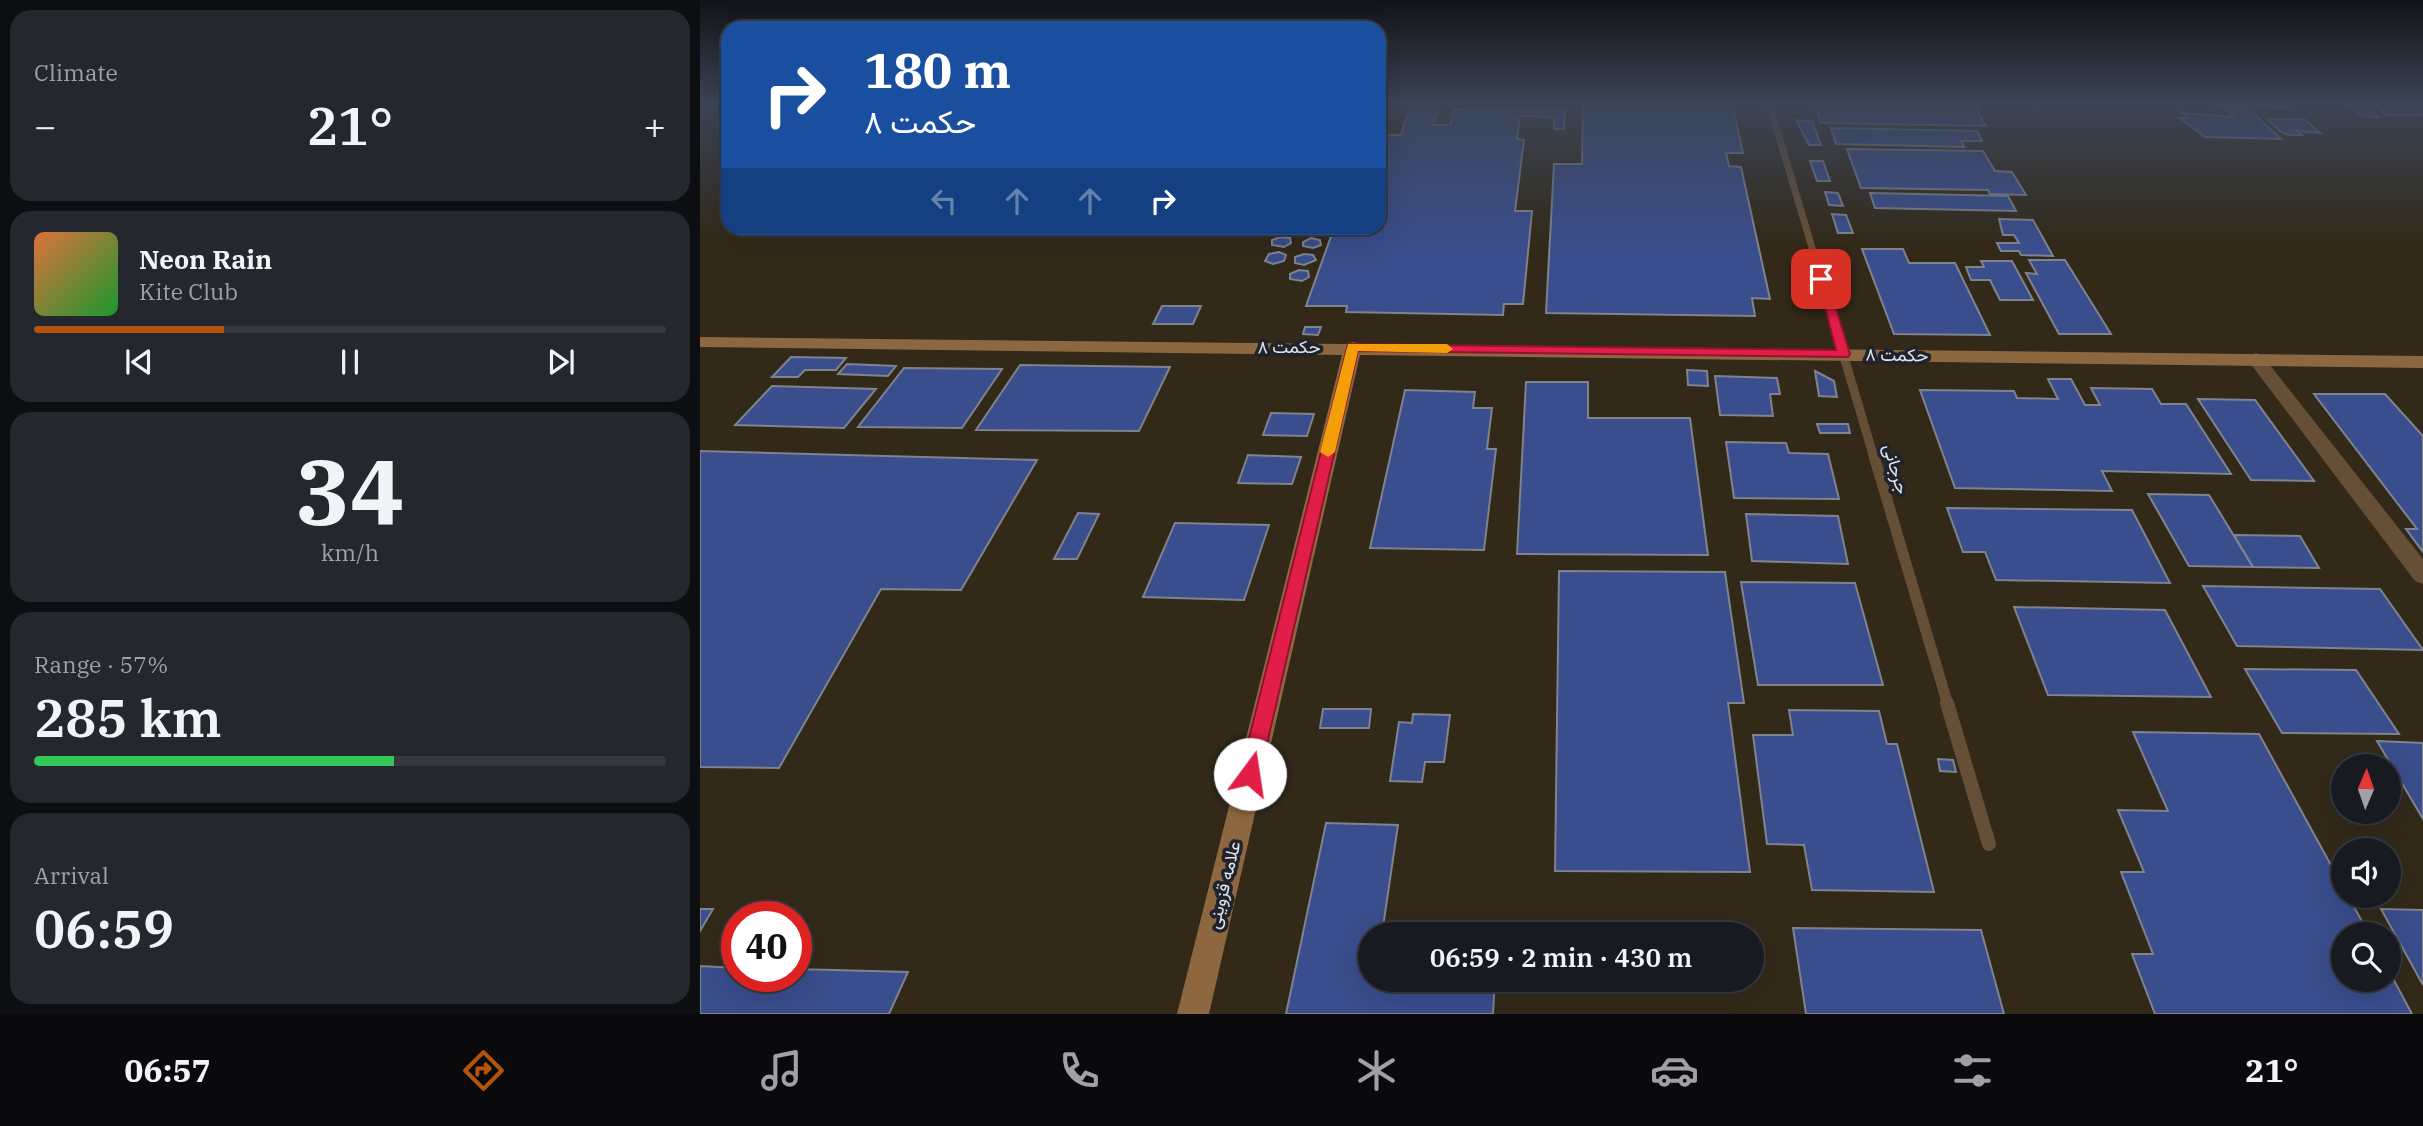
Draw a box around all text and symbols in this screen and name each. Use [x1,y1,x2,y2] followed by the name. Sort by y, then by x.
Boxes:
[864,38,1011,101] text: 180 m
[749,49,840,140] icon: right
[34,57,118,87] text: Climate
[307,92,393,159] text: 21°
[864,100,976,142] text: حکمت ۸
[34,101,57,150] text: −
[643,101,666,150] text: +
[925,182,963,220] icon: left
[998,182,1036,220] icon: ahead
[1071,182,1109,220] icon: ahead
[1144,182,1182,220] icon: right
[139,242,272,276] text: Neon Rain
[1791,249,1851,309] pin
[1802,260,1840,298] icon: arrive
[139,276,238,306] text: Kite Club
[1257,335,1321,358] street label: حکمت ۸
[1865,342,1929,367] street label: حکمت ۸
[120,343,158,381] icon: previous
[331,343,369,381] icon: pause
[542,343,580,381] icon: next
[295,432,405,550] text: 34
[1878,441,1915,497] street label: جرجانی
[321,537,379,567] text: km/h
[34,649,168,679] text: Range · 57%
[34,684,222,751] text: 285 km
[1213,737,1287,811] position arrow
[2331,754,2401,824] north arrow
[2331,754,2401,992] map controls
[2331,838,2401,908] button: sound
[1202,839,1246,931] street label: علامه قزوینی
[34,860,109,890] text: Arrival
[34,895,174,962] text: 06:59
[721,901,812,992] speed limit sign: 40
[2331,922,2401,992] button: search
[1430,940,1692,974] text: 06:59 · 2 min · 430 m
[459,1046,508,1095] icon: directions
[757,1046,806,1095] icon: music
[1055,1046,1104,1095] icon: phone
[1352,1046,1401,1095] icon: climate
[1650,1046,1699,1095] icon: car
[1948,1046,1997,1095] icon: filters
[124,1049,211,1091] text: 06:57
[2245,1049,2299,1091] text: 21°

